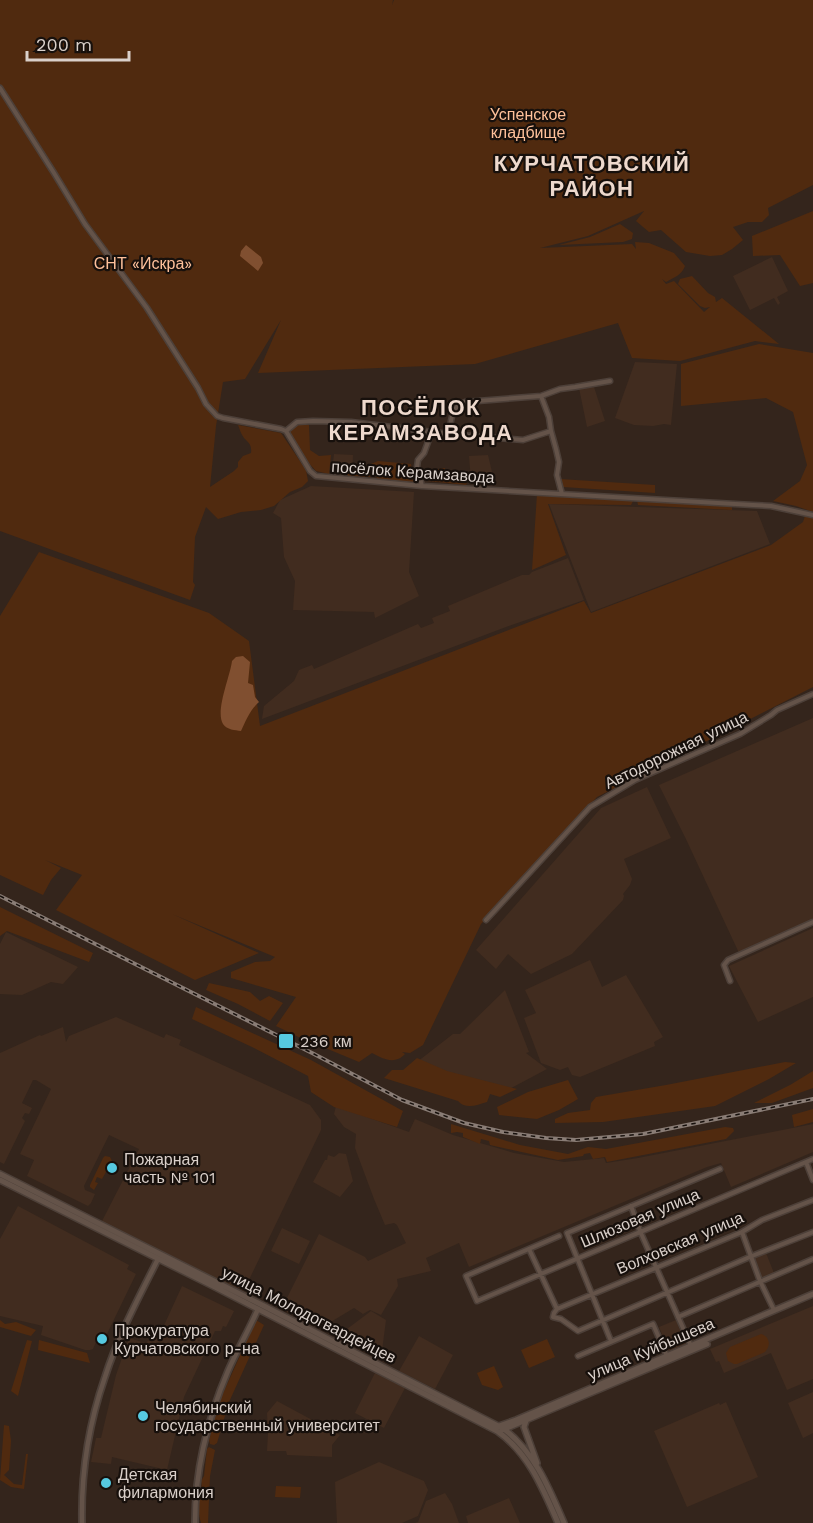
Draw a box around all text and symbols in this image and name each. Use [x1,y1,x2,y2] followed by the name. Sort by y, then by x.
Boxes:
[27,24,129,62] scale bar
[36,34,92,55] text: 200 m
[490,105,566,142] park label: Успенское кладбище
[494,151,690,201] district label: КУРЧАТОВСКИЙ РАЙОН
[94,254,192,273] park label: СНТ «Искра»
[329,395,513,445] district label: ПОСЁЛОК КЕРАМЗАВОДА
[331,457,495,487] street label: посёлок Керамзавода
[601,707,751,793] street label: Автодорожная улица
[277,1032,295,1050] marker: 236 км
[300,1032,352,1051] place label: 236 км
[124,1150,215,1187] place label: Пожарная часть № 101
[105,1161,119,1175] marker: Пожарная часть № 101
[578,1184,702,1252] street label: Шлюзовая улица
[614,1208,746,1278] street label: Волховская улица
[219,1263,399,1367] street label: улица Молодогвардейцев
[585,1314,717,1384] street label: улица Куйбышева
[114,1321,260,1358] place label: Прокуратура Курчатовского р-на
[95,1332,109,1346] marker: Прокуратура Курчатовского р-на
[155,1398,380,1435] place label: Челябинский государственный университет
[136,1409,150,1423] marker: Челябинский государственный университет
[118,1465,214,1502] place label: Детская филармония
[99,1476,113,1490] marker: Детская филармония

